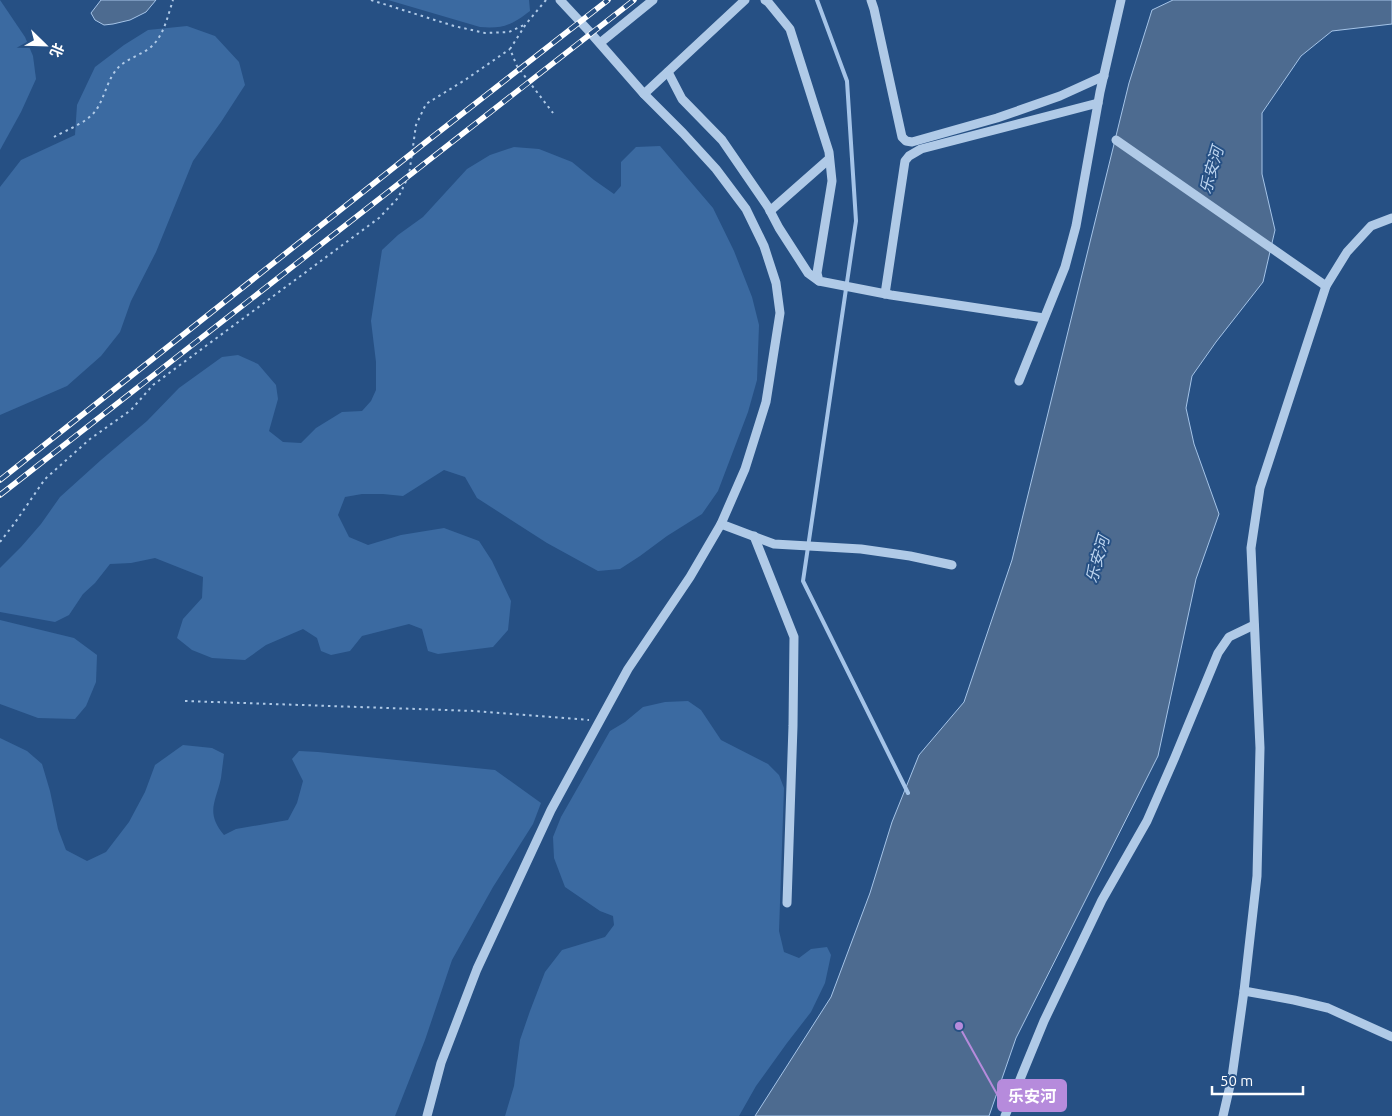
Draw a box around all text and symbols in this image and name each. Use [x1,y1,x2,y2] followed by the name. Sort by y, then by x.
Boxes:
[20,20,70,70] north arrow
[47,41,67,60] text: 北
[1196,142,1227,196] water label: 乐安河
[1082,531,1113,585] water label: 乐安河
[1212,1064,1303,1096] scale bar
[1220,1072,1253,1089] text: 50 m
[998,1080,1066,1111] callout: 乐安河
[1008,1087,1056,1105] text: 乐安河

